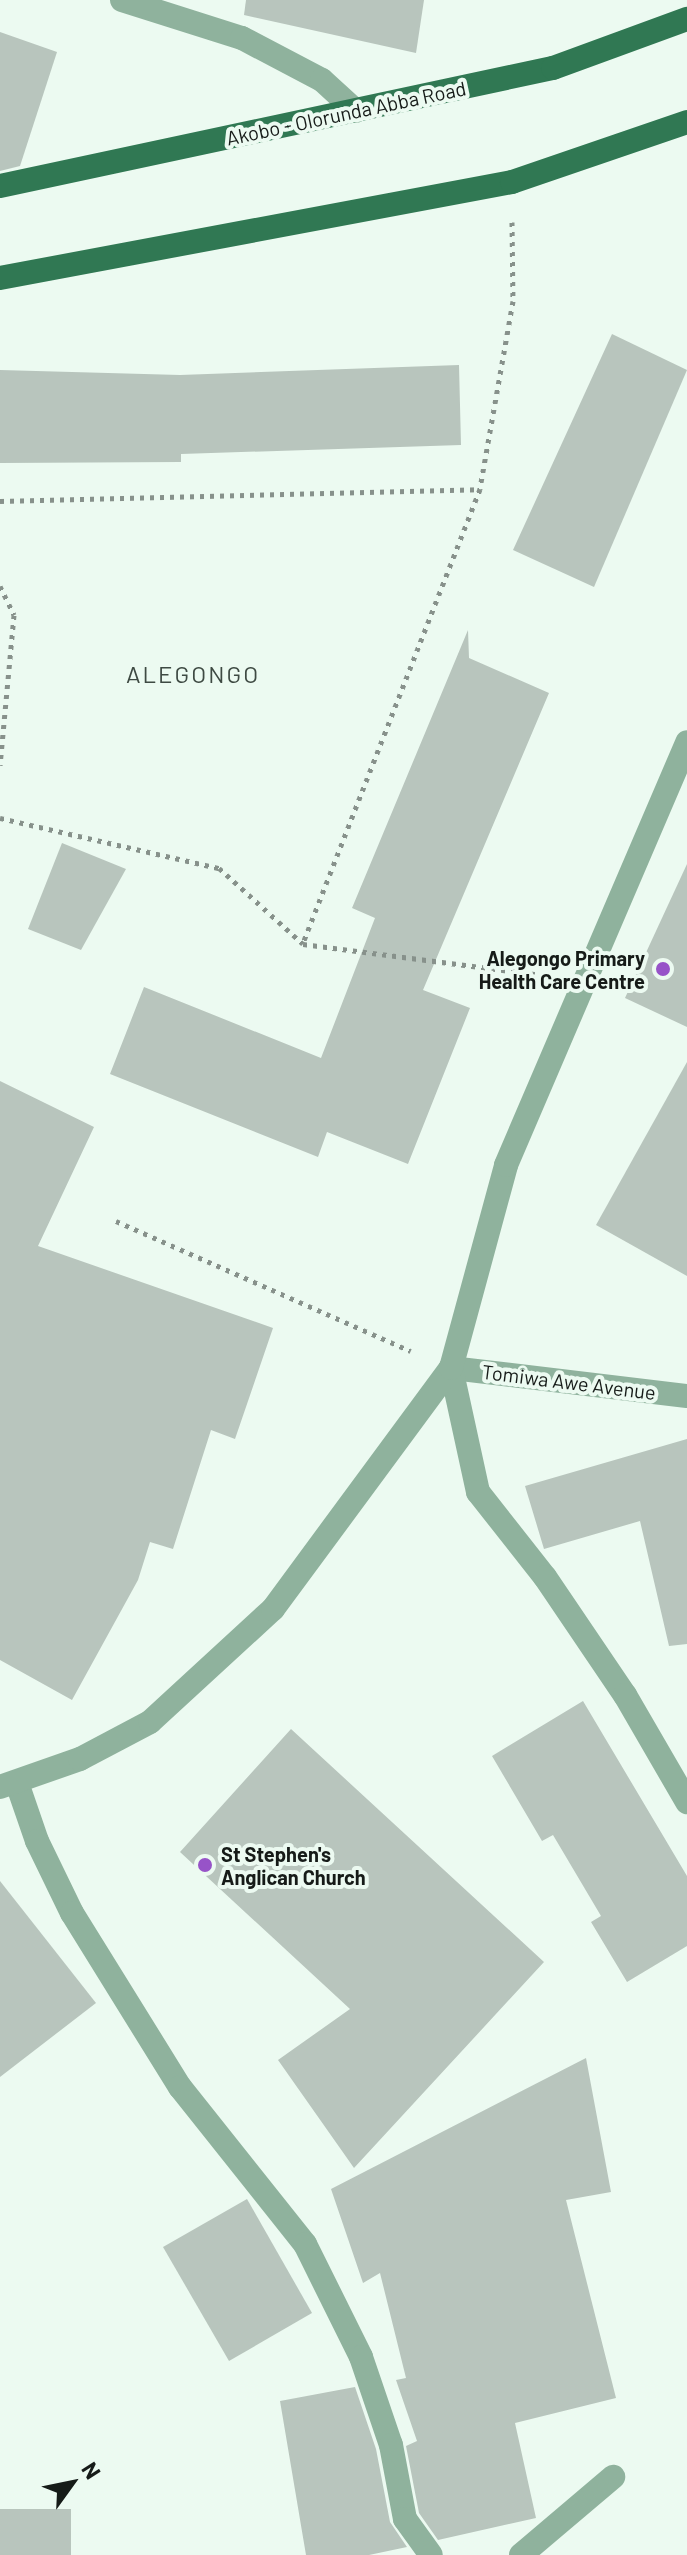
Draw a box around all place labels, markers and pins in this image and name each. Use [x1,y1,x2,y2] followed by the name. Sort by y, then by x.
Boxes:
[479,946,645,993] place label: Alegongo Primary Health Care Centre
[652,958,674,980] marker: Alegongo Primary Health Care Centre
[221,1842,366,1889] place label: St Stephen's Anglican Church
[196,1856,214,1874] marker: St Stephen's Anglican Church

